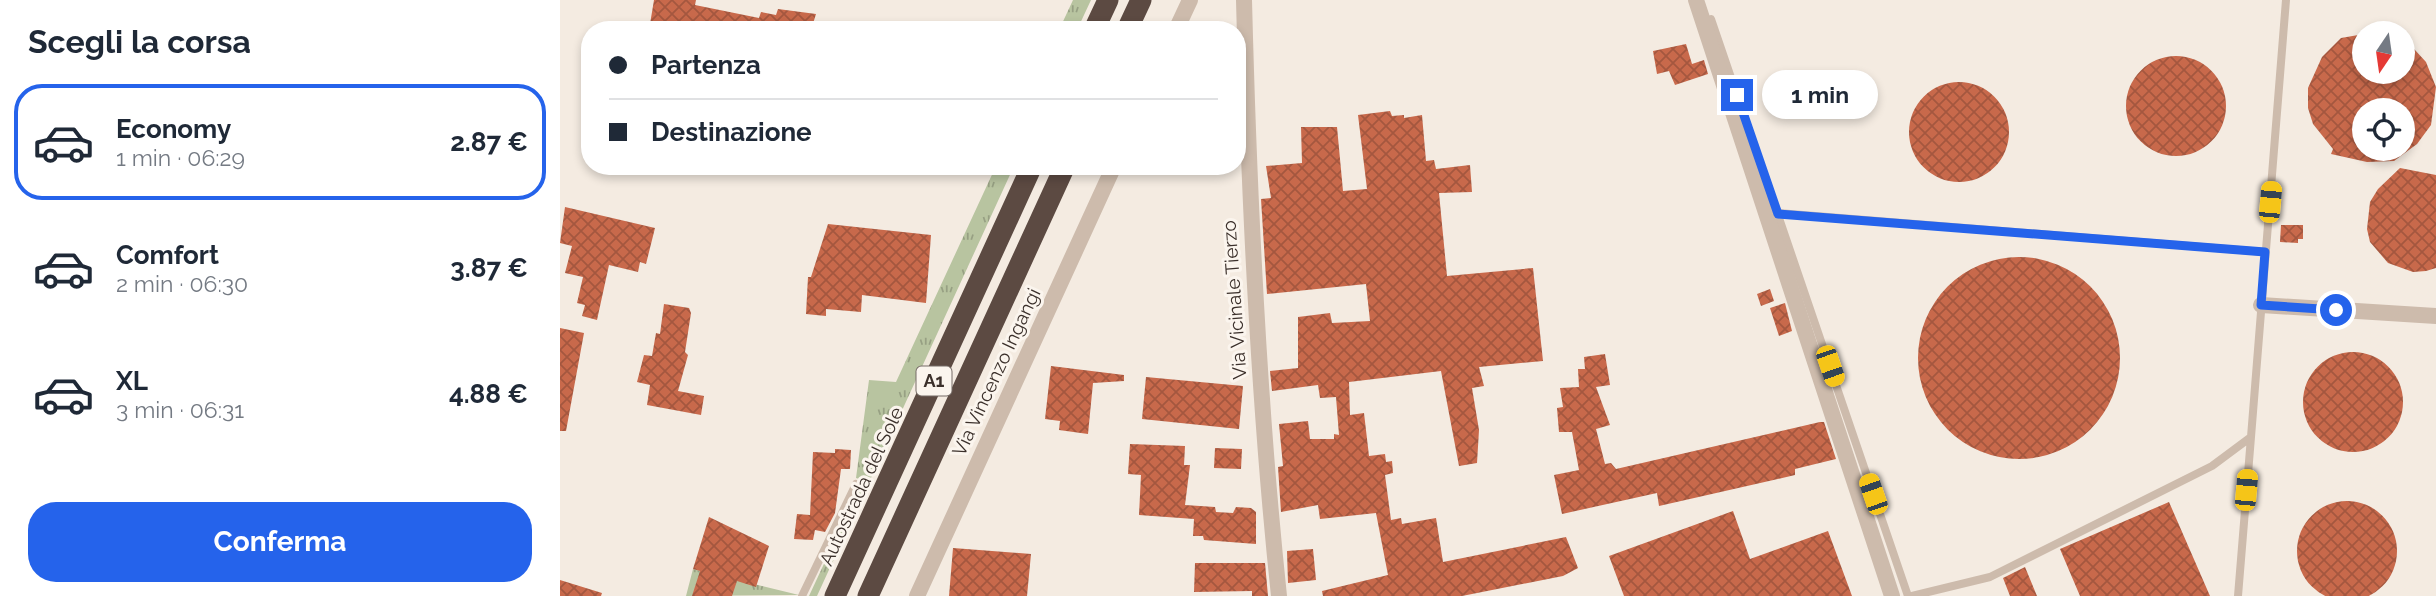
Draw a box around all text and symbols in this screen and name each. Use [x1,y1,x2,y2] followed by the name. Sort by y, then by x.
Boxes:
[2352,21,2415,84] north arrow
[2352,21,2415,161] map controls
[28,23,251,60] text: Scegli la corsa
[651,50,761,80] text: Partenza
[1762,70,1877,119] callout: 1 min
[1721,79,1753,111] route end
[1791,81,1849,108] text: 1 min
[2352,98,2415,161] button: locate
[32,111,95,174] icon: car
[116,114,231,144] text: Economy
[651,117,812,147] text: Destinazione
[450,127,528,157] text: 2.87 €
[116,144,245,171] text: 1 min · 06:29
[2258,180,2283,224] car
[1217,220,1251,380] street label: Via Vicinale Tierzo
[32,237,95,300] icon: car
[116,240,219,270] text: Comfort
[450,253,528,283] text: 3.87 €
[116,270,248,297] text: 2 min · 06:30
[947,285,1045,459] street label: Via Vincenzo Ingangi
[2320,294,2352,326] route start
[1814,343,1847,389] car
[32,363,95,426] icon: car
[116,366,148,396] text: XL
[916,366,952,396] road number: A1
[449,379,528,409] text: 4.88 €
[116,396,244,423] text: 3 min · 06:31
[815,403,907,569] street label: Autostrada del Sole
[2234,468,2259,512] car
[1857,471,1890,517] car
[28,502,532,582] button: Conferma

